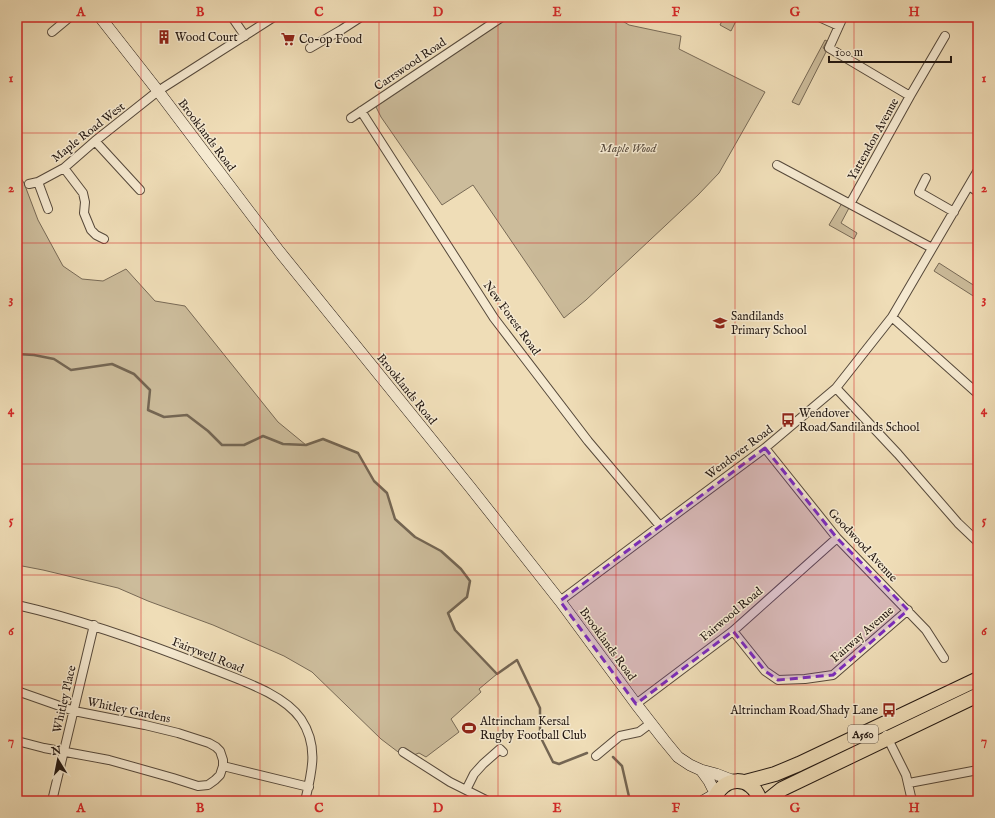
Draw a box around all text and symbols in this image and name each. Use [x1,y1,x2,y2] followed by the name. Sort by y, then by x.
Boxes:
[76,4,87,21] text: A
[196,4,205,21] text: B
[314,4,324,21] text: C
[433,4,444,21] text: D
[552,4,562,21] text: E
[672,4,681,21] text: F
[790,4,801,21] text: G
[908,4,920,21] text: H
[156,29,172,45] building icon: Wood Court
[175,30,238,45] place label: Wood Court
[280,31,296,47] supermarket icon: Co-op Food
[299,32,363,48] place label: Co-op Food
[371,34,450,94] street label: Carrswood Road
[829,38,951,64] scale bar
[835,45,863,60] text: 100 m
[9,70,14,87] text: 1
[982,70,987,87] text: 1
[845,95,902,183] street label: Yattendon Avenue
[174,96,239,175] street label: Brooklands Road
[49,99,128,166] street label: Maple Road West
[600,141,657,156] park label: Maple Wood
[8,180,14,197] text: 2
[981,180,987,197] text: 2
[480,278,544,359] street label: New Forest Road
[9,291,14,308] text: 3
[982,291,987,308] text: 3
[731,309,807,338] place label: Sandilands Primary School
[712,315,728,331] school or university icon: Sandilands Primary School
[373,351,440,428] street label: Brooklands Road
[8,402,15,419] text: 4
[981,402,988,419] text: 4
[799,406,920,435] place label: Wendover Road/Sandilands School
[780,412,796,428] bus stop icon: Wendover Road/Sandilands School
[703,422,776,483] street label: Wendover Road
[825,505,901,586] street label: Goodwood Avenue
[9,512,14,529] text: 5
[982,512,987,529] text: 5
[697,583,766,645] street label: Fairwood Road
[828,603,897,666] street label: Fairway Avenue
[576,605,640,684] street label: Brooklands Road
[8,623,14,640] text: 6
[981,623,987,640] text: 6
[170,634,246,677] street label: Fairywell Road
[49,663,80,734] street label: Whitley Place
[86,694,172,727] street label: Whitley Gardens
[881,702,897,718] bus stop icon: Altrincham Road/Shady Lane
[729,703,878,718] place label: Altrincham Road/Shady Lane
[479,714,586,743] place label: Altrincham Kersal Rugby Football Club
[461,720,477,736] sports icon: Altrincham Kersal Rugby Football Club
[848,725,878,743] road number: A560
[8,733,14,750] text: 7
[981,733,987,750] text: 7
[38,740,78,780] north arrow
[50,743,63,759] text: N
[76,800,87,817] text: A
[196,800,205,817] text: B
[314,800,324,817] text: C
[433,800,444,817] text: D
[552,800,562,817] text: E
[672,800,681,817] text: F
[790,800,801,817] text: G
[908,800,920,817] text: H

